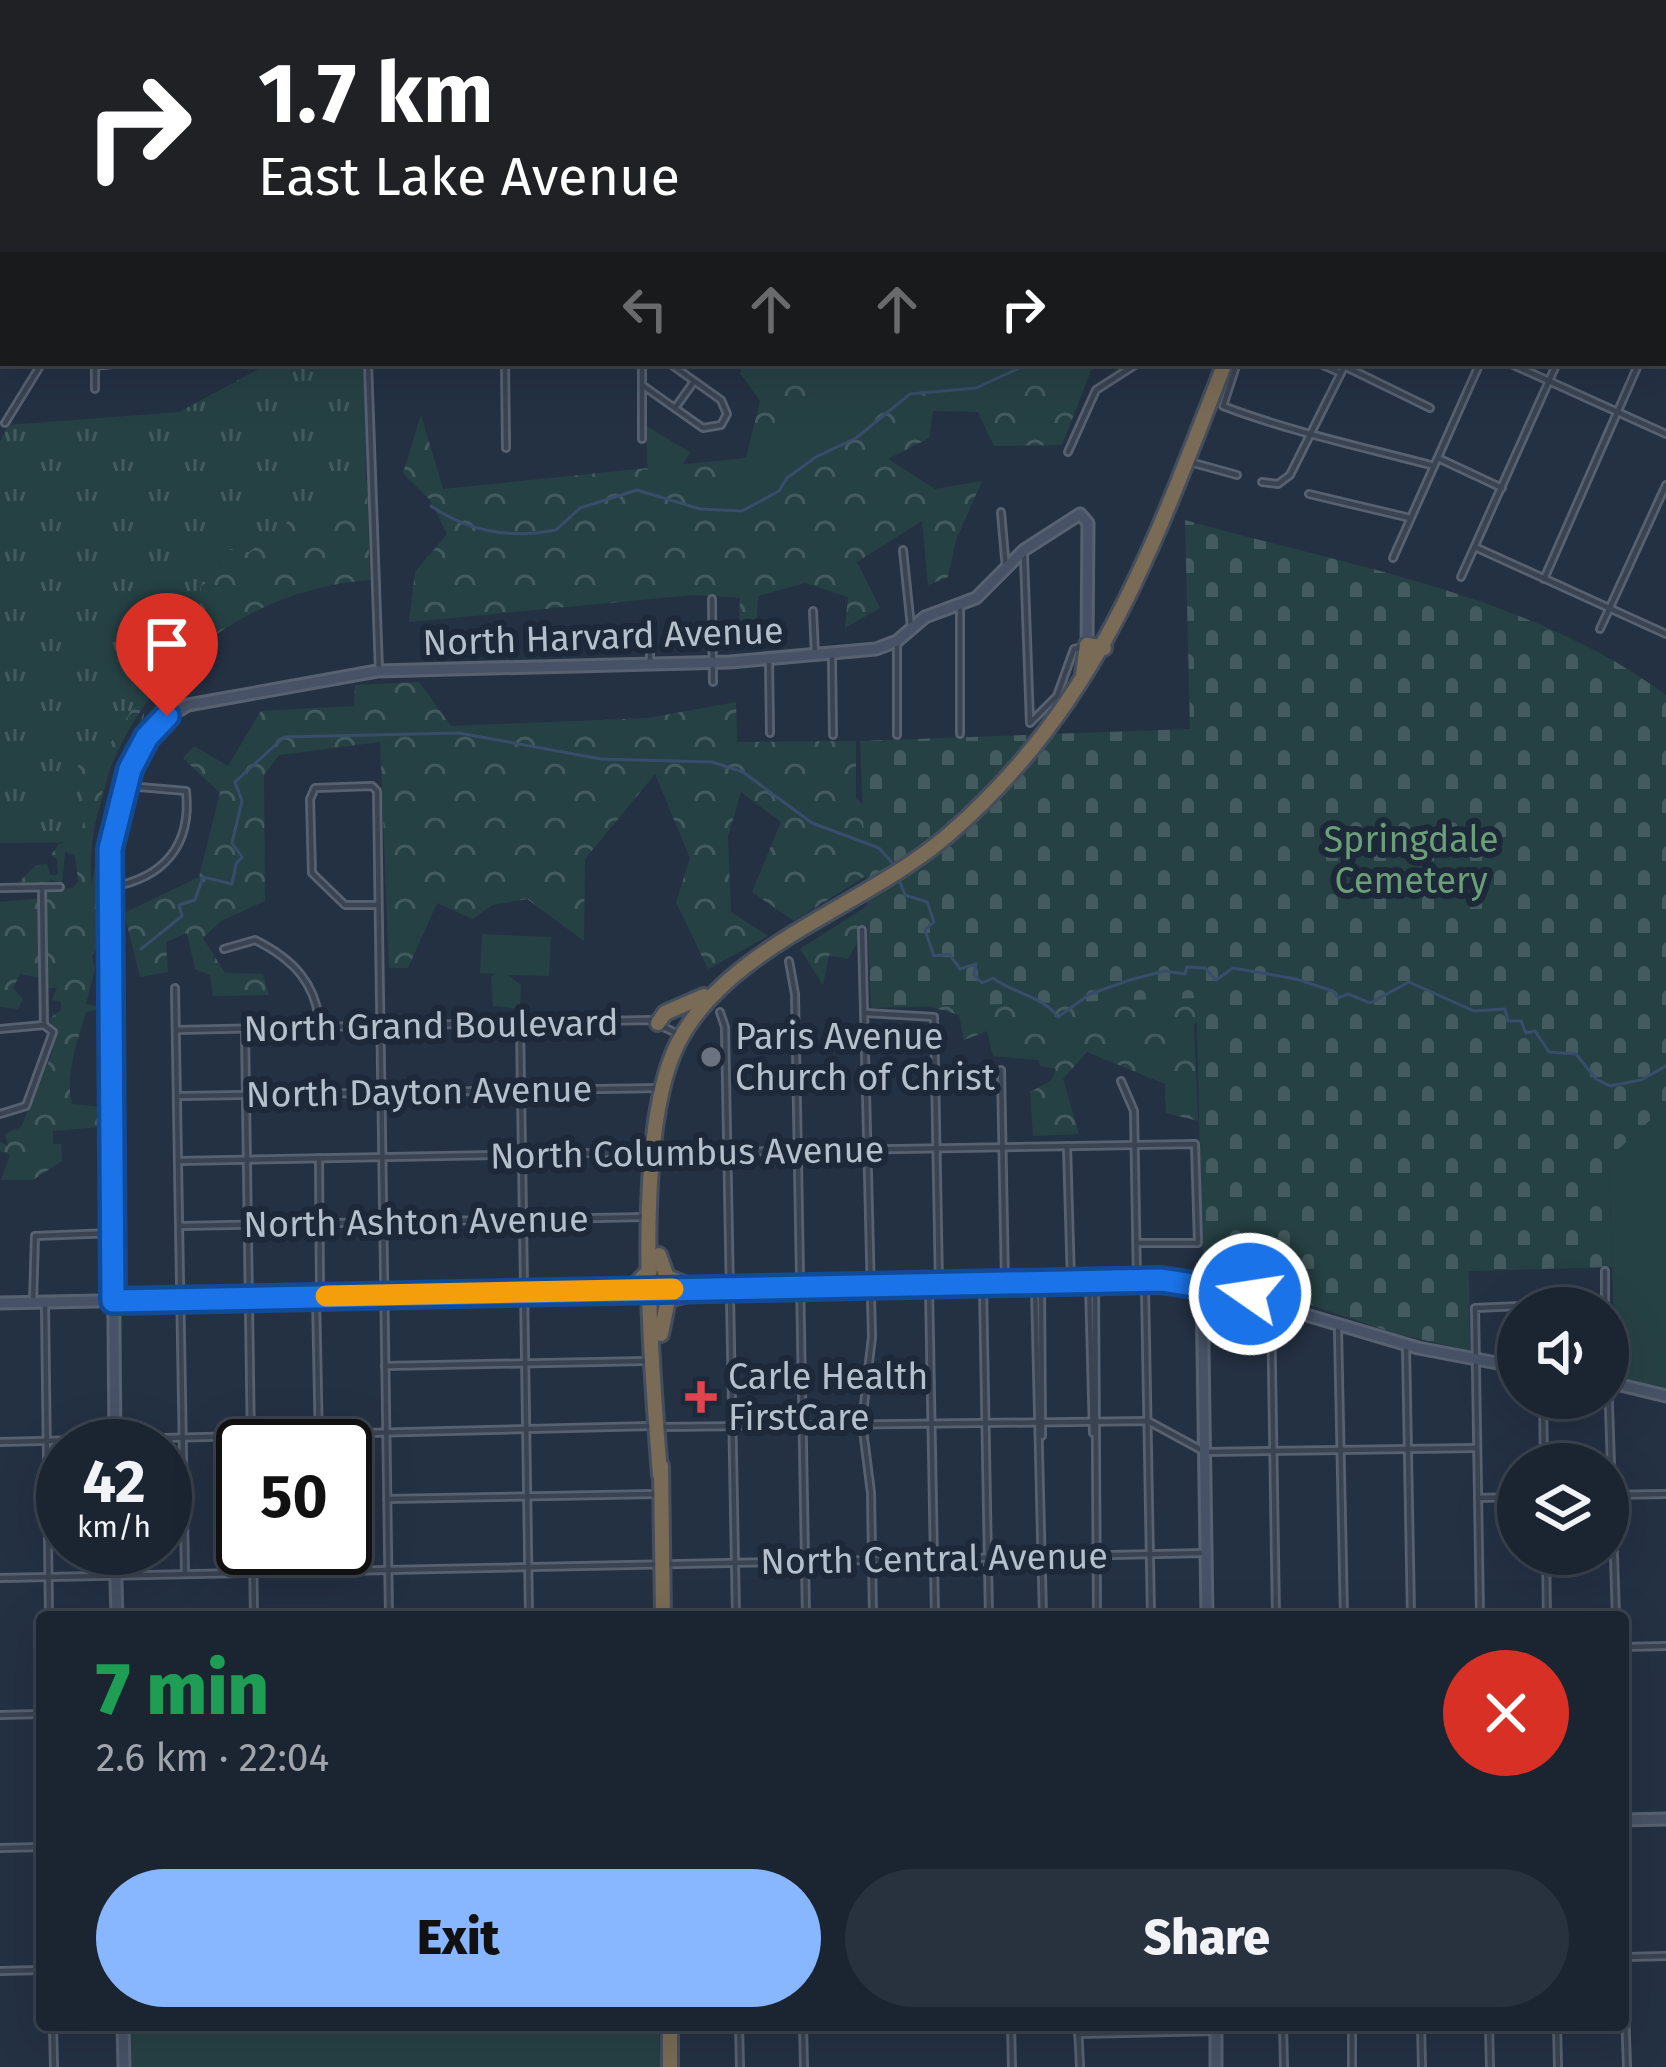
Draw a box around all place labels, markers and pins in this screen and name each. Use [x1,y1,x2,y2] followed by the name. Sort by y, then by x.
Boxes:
[116,593,218,716] pin
[735,1015,995,1100] place label: Paris Avenue Church of Christ
[698,1044,724,1070] marker: Paris Avenue Church of Christ
[728,1355,928,1440] place label: Carle Health FirstCare
[685,1381,717,1413] marker: Carle Health FirstCare

